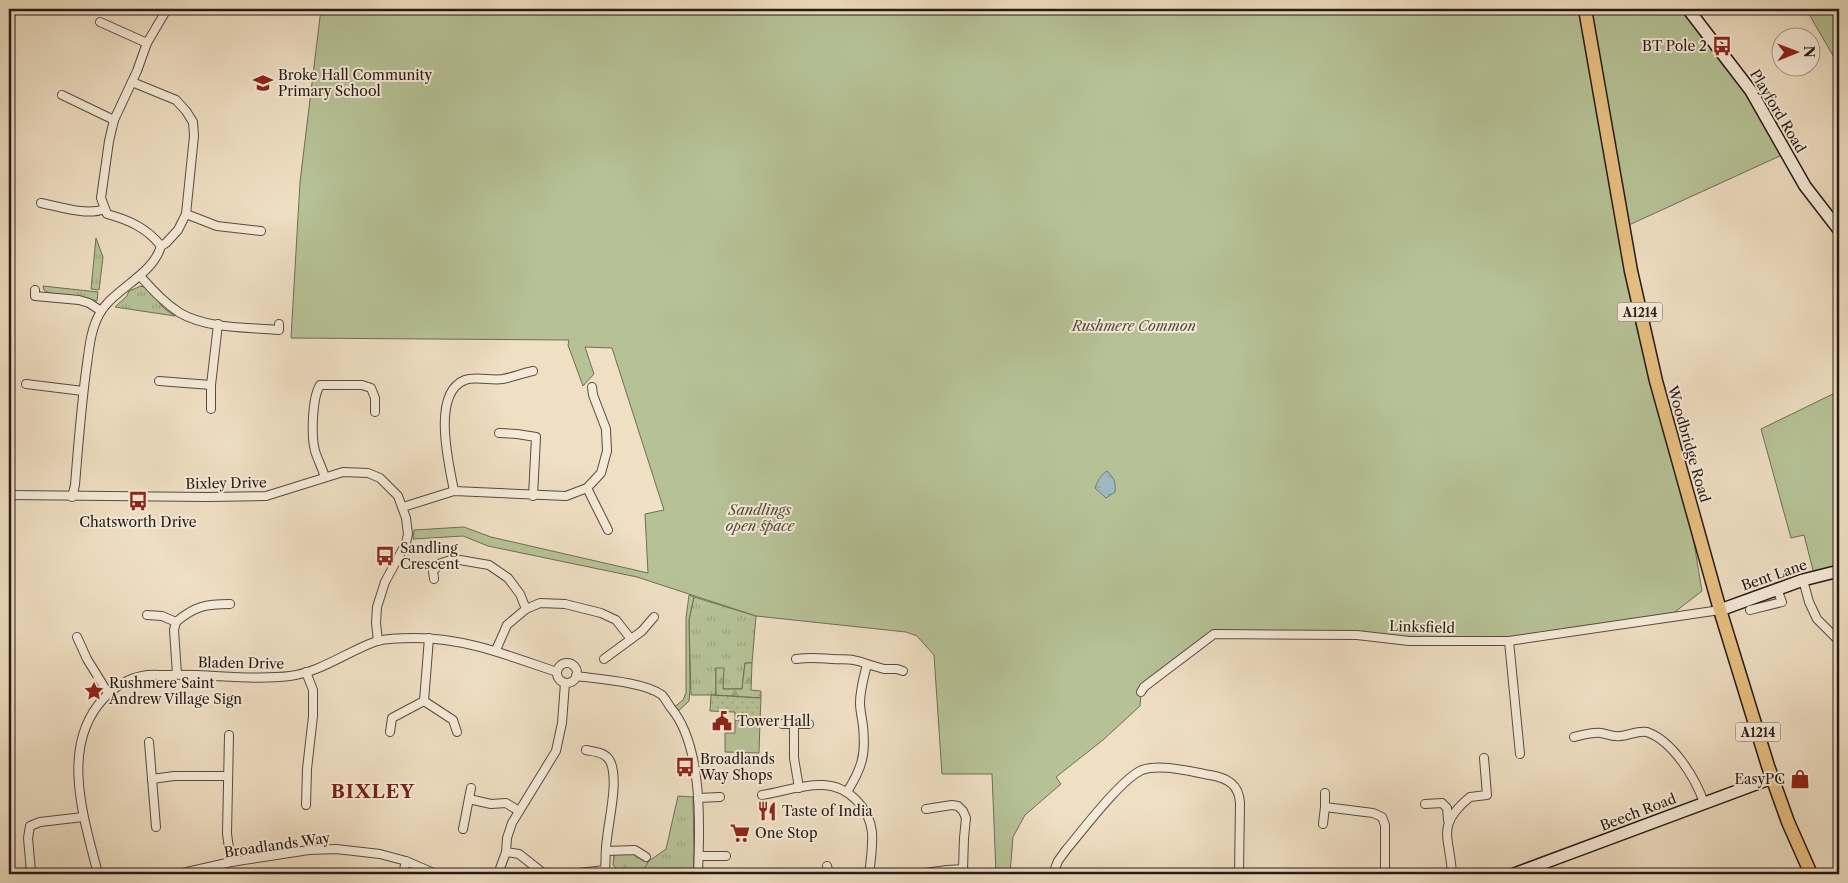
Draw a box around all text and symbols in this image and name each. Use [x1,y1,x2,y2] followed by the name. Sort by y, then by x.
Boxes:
[1770,28,1820,78] north arrow
[1711,35,1733,57] bus stop icon: BT Pole 2
[1642,37,1707,55] place label: BT Pole 2
[1800,46,1818,58] text: N
[278,66,433,100] place label: Broke Hall Community Primary School
[1746,66,1810,156] street label: Playford Road
[252,72,274,94] school or university icon: Broke Hall Community Primary School
[1618,302,1662,322] road number: A1214
[1071,317,1196,335] park label: Rushmere Common
[1663,383,1714,505] street label: Woodbridge Road
[185,473,267,493] street label: Bixley Drive
[127,490,149,512] bus stop icon: Chatsworth Drive
[726,501,796,535] park label: Sandlings open space
[79,513,197,531] place label: Chatsworth Drive
[400,539,459,573] place label: Sandling Crescent
[374,545,396,567] bus stop icon: Sandling Crescent
[1739,555,1809,595] street label: Bent Lane
[1389,617,1456,637] street label: Linksfield
[198,653,285,673] street label: Bladen Drive
[108,674,242,708] place label: Rushmere Saint Andrew Village Sign
[83,680,105,702] place icon: Rushmere Saint Andrew Village Sign
[711,710,733,732] public building icon: Tower Hall
[737,712,810,730] place label: Tower Hall
[1736,722,1780,742] road number: A1214
[699,750,775,784] place label: Broadlands Way Shops
[674,756,696,778] bus stop icon: Broadlands Way Shops
[1789,768,1811,790] shop icon: EasyPC
[1734,770,1785,788] place label: EasyPC
[331,780,415,803] district label: BIXLEY
[1597,789,1679,835] street label: Beech Road
[756,800,778,822] restaurant icon: Taste of India
[782,802,873,820] place label: Taste of India
[729,822,751,844] supermarket icon: One Stop
[755,824,818,842] place label: One Stop
[223,829,331,861] street label: Broadlands Way

